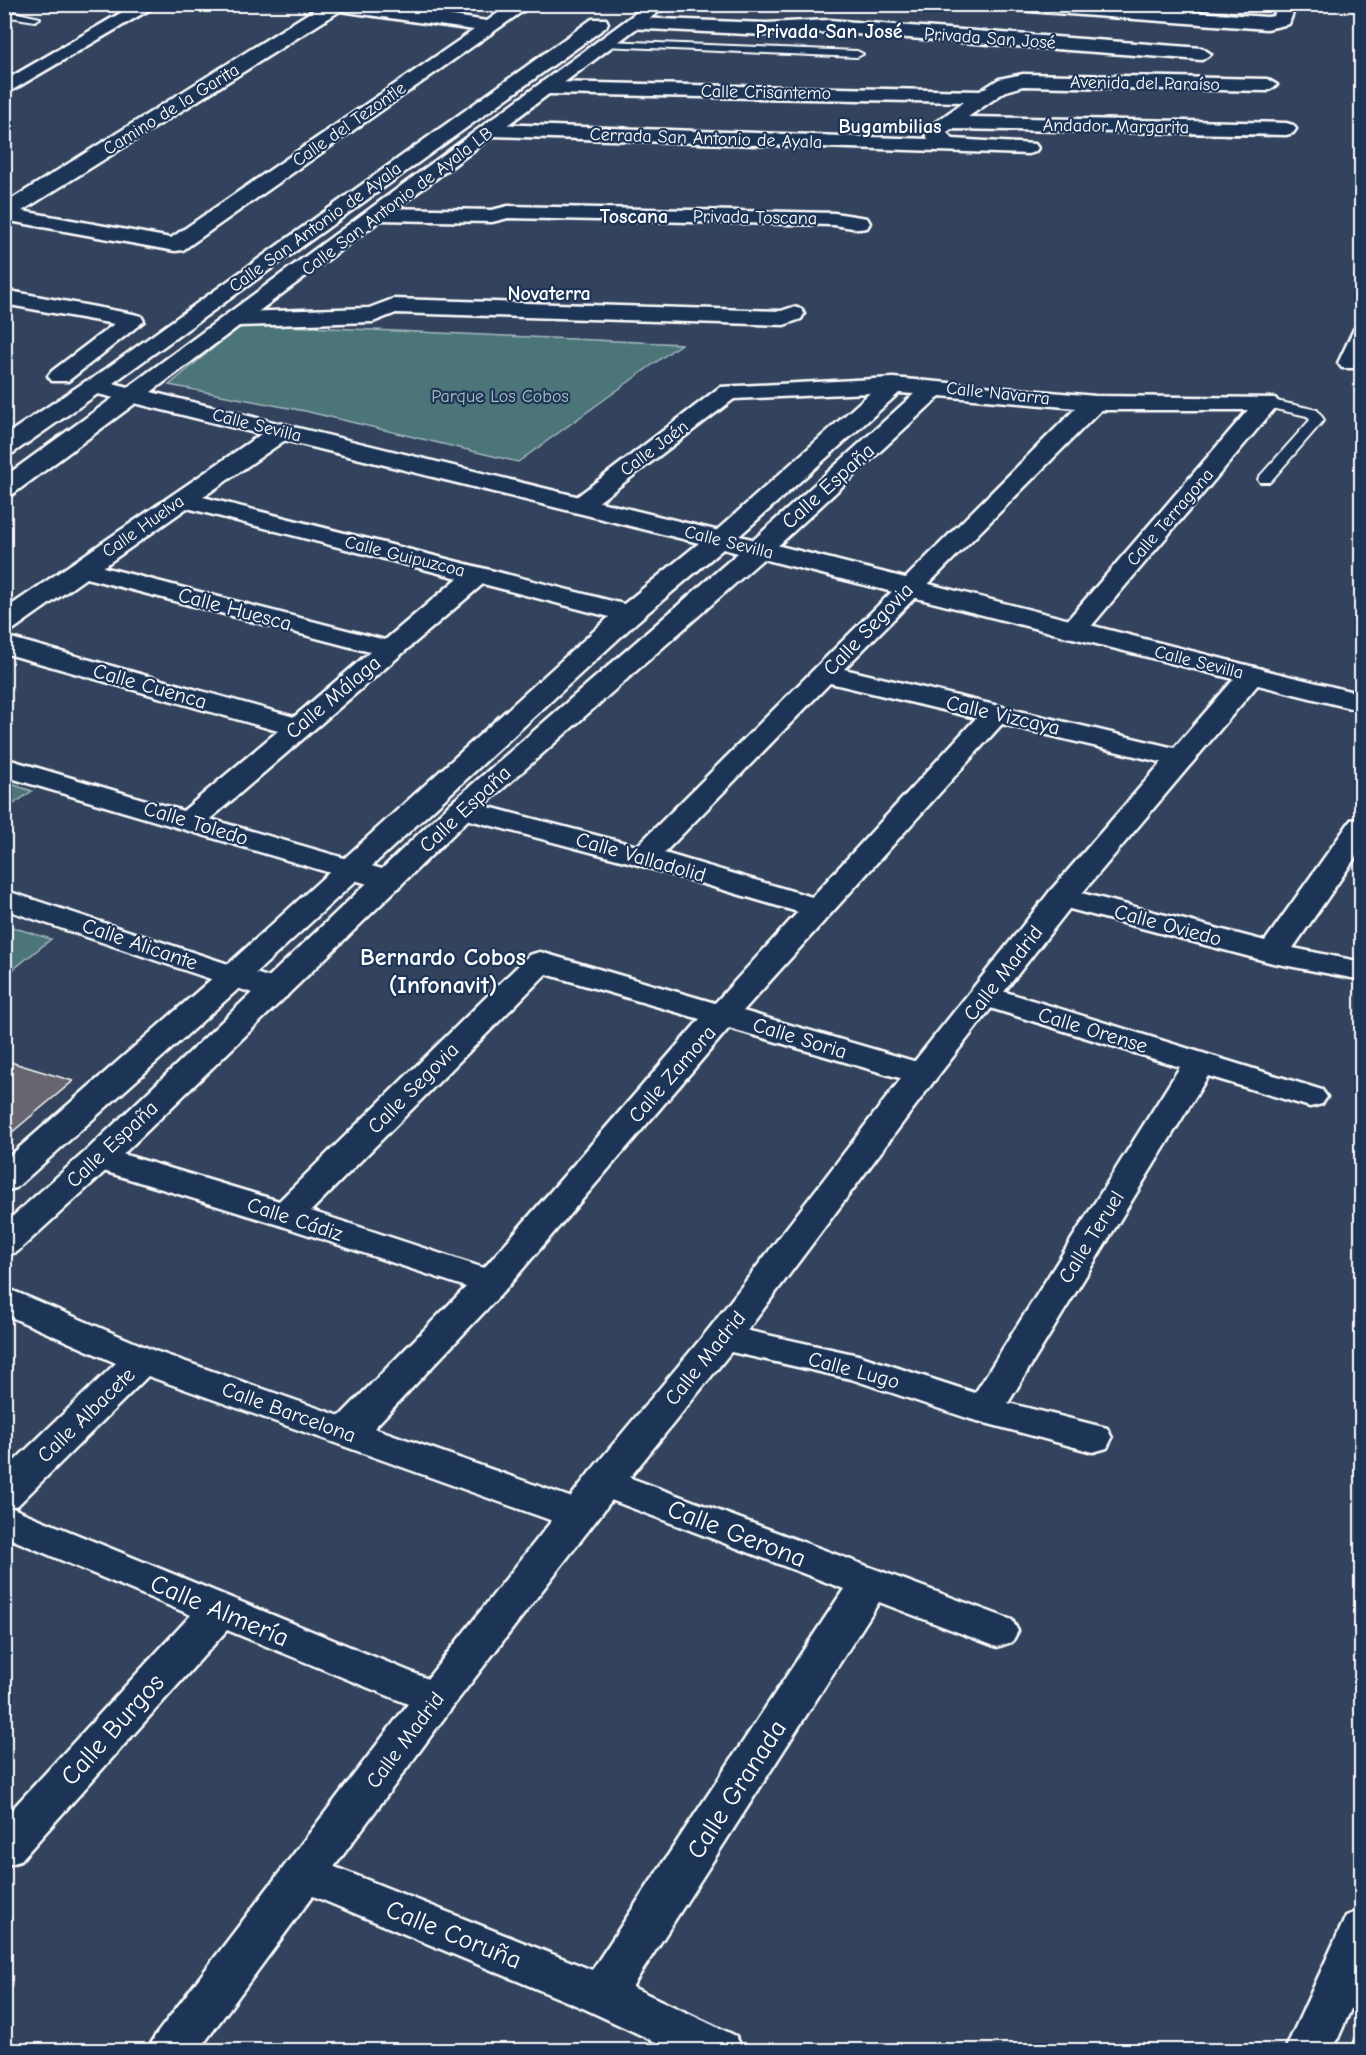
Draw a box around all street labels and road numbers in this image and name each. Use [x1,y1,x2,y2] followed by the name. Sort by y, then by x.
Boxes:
[923,23,1056,54] street label: Privada San José
[100,59,243,160] street label: Camino de la Garita
[1070,72,1220,95] street label: Avenida del Paraíso
[288,77,410,171] street label: Calle del Tezontle
[701,81,831,104] street label: Calle Crisantemo
[1043,115,1189,138] street label: Andador Margarita
[297,122,497,280] street label: Calle San Antonio de Ayala LB
[589,124,823,153] street label: Cerrada San Antonio de Ayala
[225,157,405,297] street label: Calle San Antonio de Ayala
[693,206,817,229] street label: Privada Toscana
[945,378,1051,409] street label: Calle Navarra
[210,404,304,447] street label: Calle Sevilla
[616,416,692,481] street label: Calle Jaén
[777,438,879,534] street label: Calle España
[1123,464,1218,570] street label: Calle Terragona
[98,491,188,562] street label: Calle Huelva
[682,521,776,564] street label: Calle Sevilla
[343,531,467,582] street label: Calle Guipuzcoa
[818,578,918,680] street label: Calle Segovia
[176,582,294,636] street label: Calle Huesca
[1152,641,1246,684] street label: Calle Sevilla
[281,650,385,744] street label: Calle Málaga
[90,658,210,714] street label: Calle Cuenca
[944,690,1062,740] street label: Calle Vizcaya
[414,761,516,857] street label: Calle España
[141,796,251,850] street label: Calle Toledo
[573,827,709,887] street label: Calle Valladolid
[1112,899,1224,951] street label: Calle Oviedo
[79,913,201,975] street label: Calle Alicante
[958,921,1048,1025] street label: Calle Madrid
[1035,1002,1151,1058] street label: Calle Orense
[750,1012,850,1064] street label: Calle Soria
[623,1021,721,1127] street label: Calle Zamora
[362,1037,464,1139] street label: Calle Segovia
[61,1096,163,1192] street label: Calle España
[1053,1186,1129,1288] street label: Calle Teruel
[244,1192,346,1246] street label: Calle Cádiz
[660,1306,750,1410] street label: Calle Madrid
[806,1346,902,1394] street label: Calle Lugo
[32,1363,140,1467] street label: Calle Albacete
[219,1377,359,1447] street label: Calle Barcelona
[663,1494,810,1574] street label: Calle Gerona
[146,1568,293,1654] street label: Calle Almería
[55,1668,171,1792] street label: Calle Burgos
[361,1687,449,1793] street label: Calle Madrid
[681,1715,793,1865] street label: Calle Granada
[381,1894,526,1976] street label: Calle Coruña

